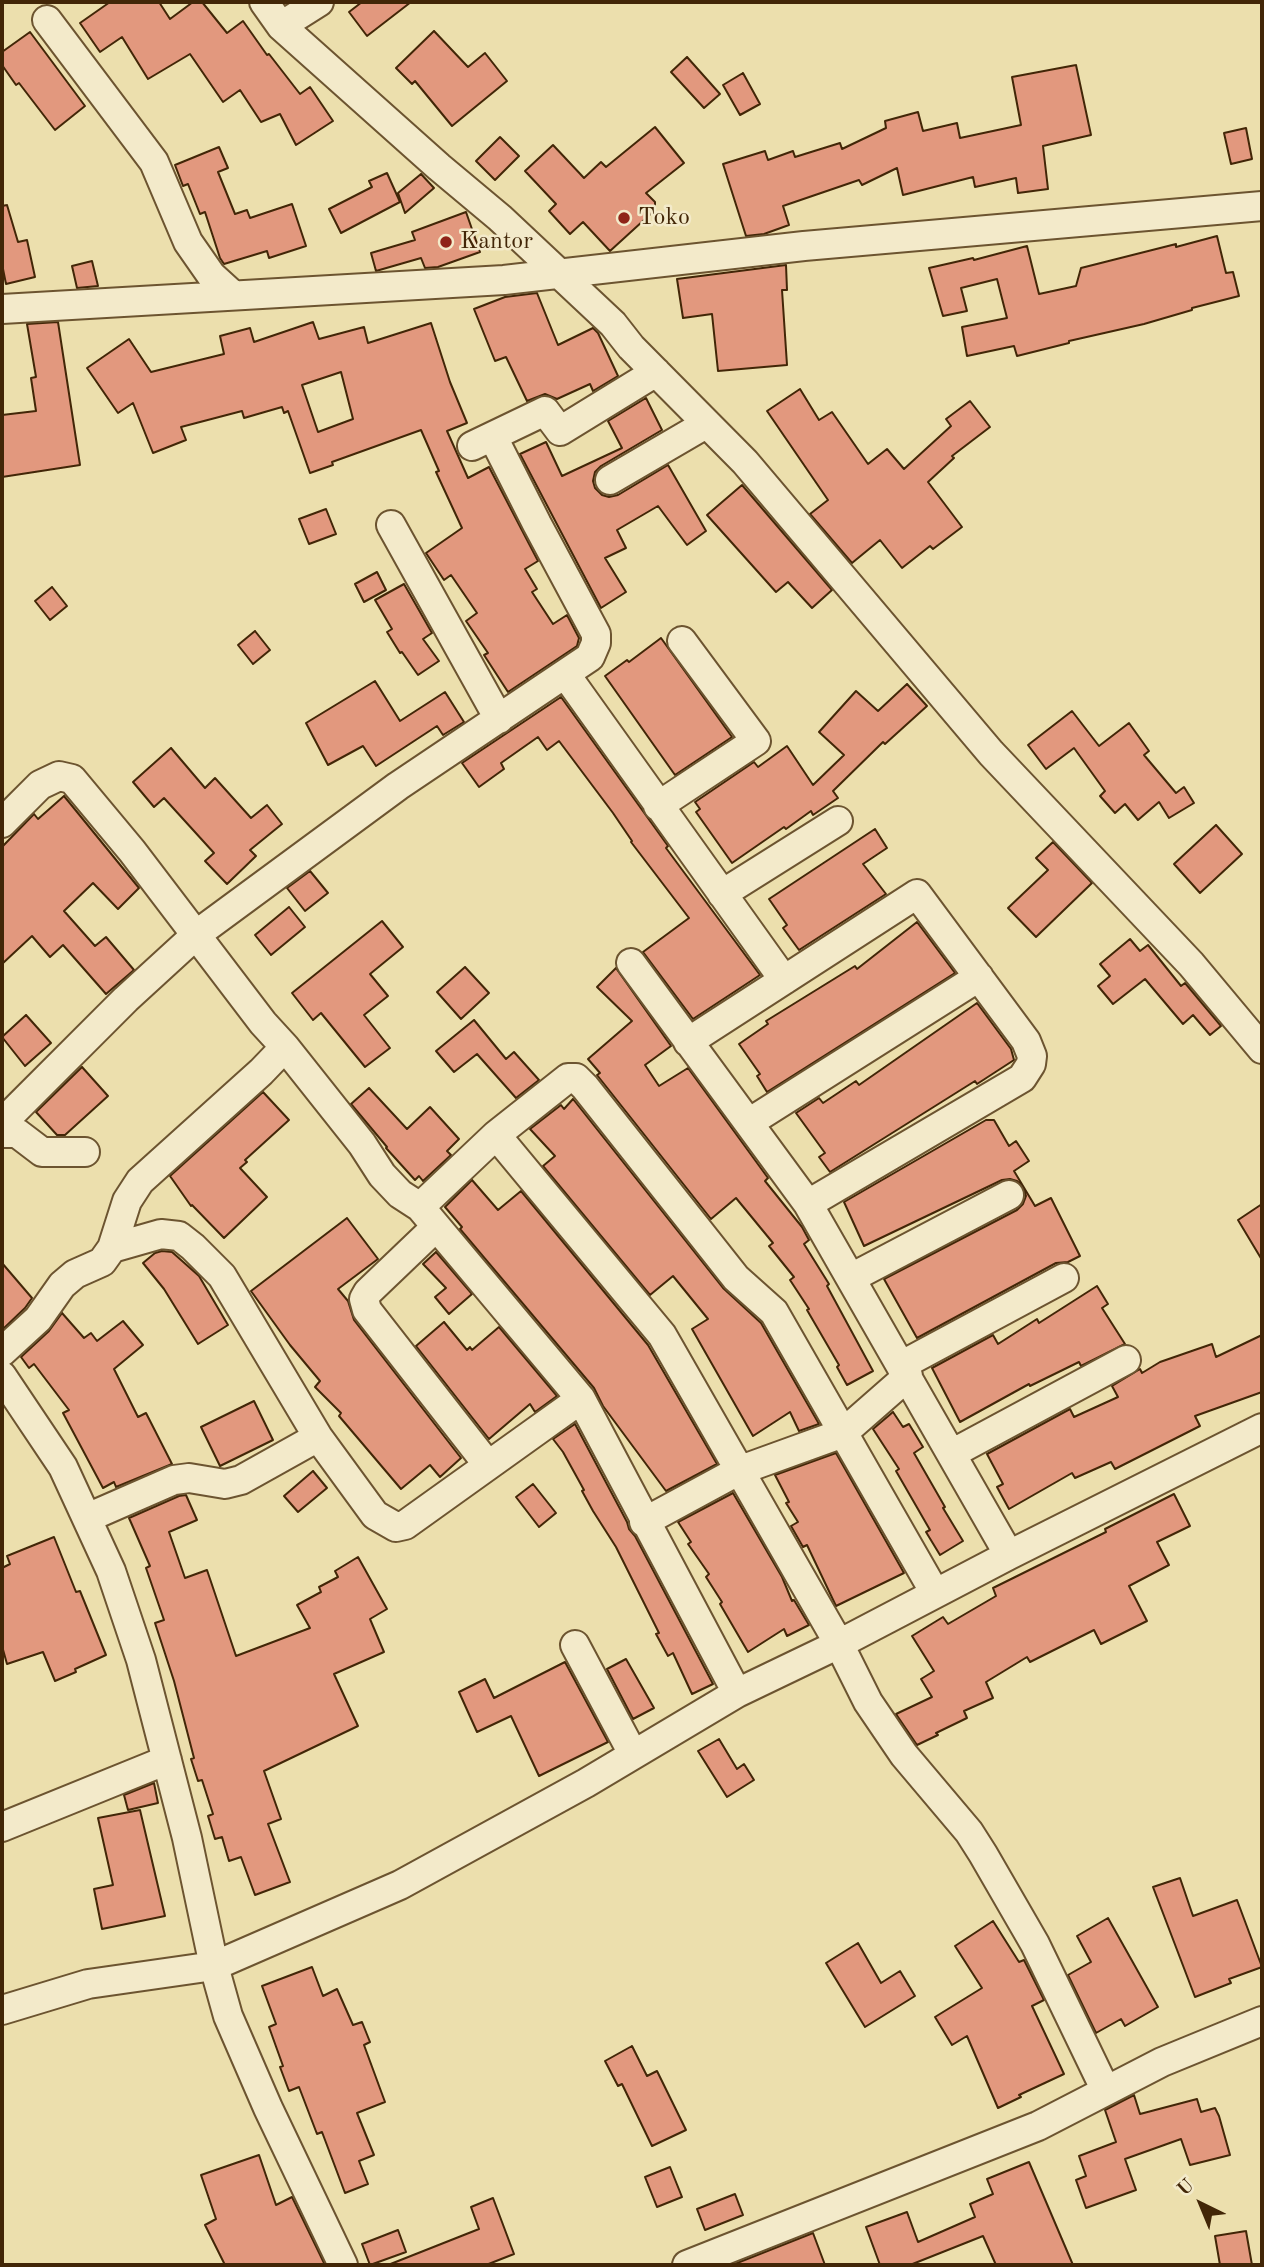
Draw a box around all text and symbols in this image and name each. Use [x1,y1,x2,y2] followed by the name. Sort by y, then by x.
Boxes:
[638,204,690,232] place label: Toko
[616,210,632,226] marker: Toko
[460,228,533,256] place label: Kantor
[438,234,454,250] marker: Kantor
[1166,2169,1236,2239] north arrow
[1174,2176,1198,2200] text: U

